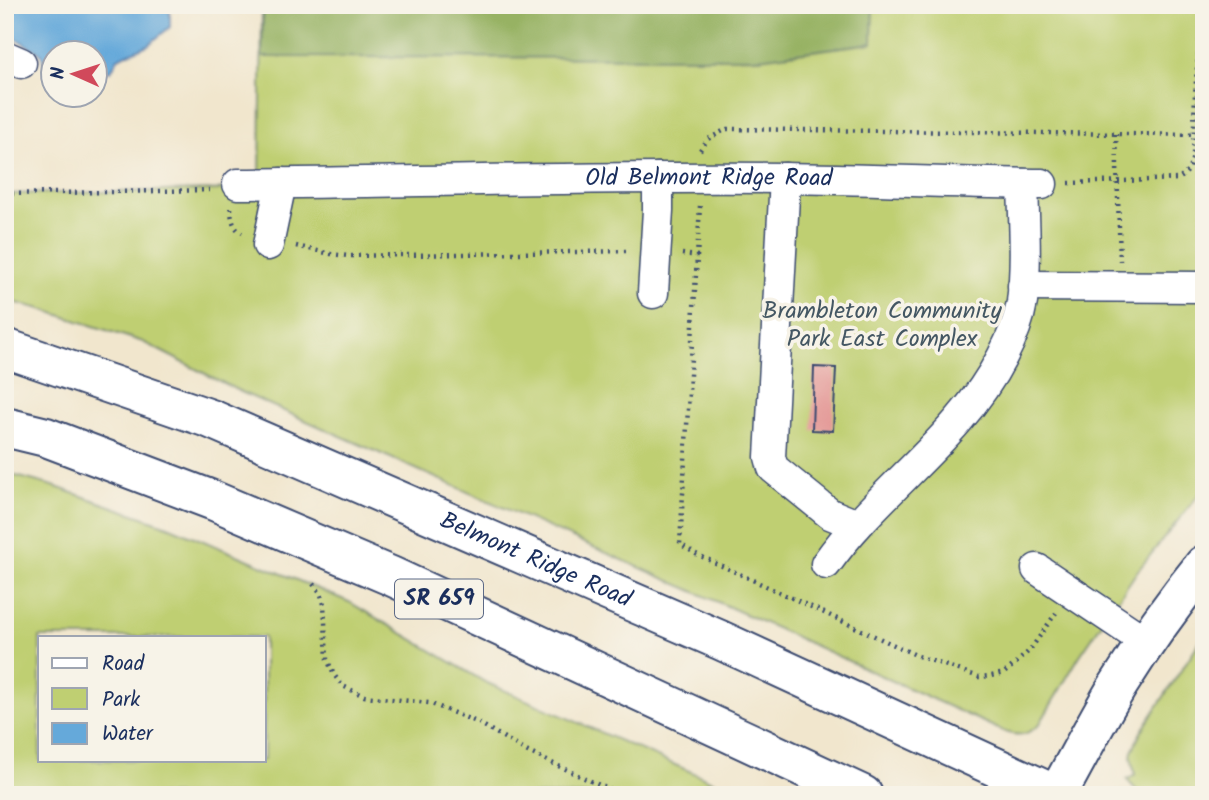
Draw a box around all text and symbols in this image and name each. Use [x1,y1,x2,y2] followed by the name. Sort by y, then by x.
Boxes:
[38,38,108,108] north arrow
[44,66,74,80] text: N
[585,158,834,198] street label: Old Belmont Ridge Road
[762,292,1002,359] park label: Brambleton Community Park East Complex
[434,501,639,619] street label: Belmont Ridge Road
[395,580,483,618] road number: SR 659
[38,636,266,762] legend
[102,648,145,681] text: Road
[102,684,140,717] text: Park
[102,718,154,751] text: Water

